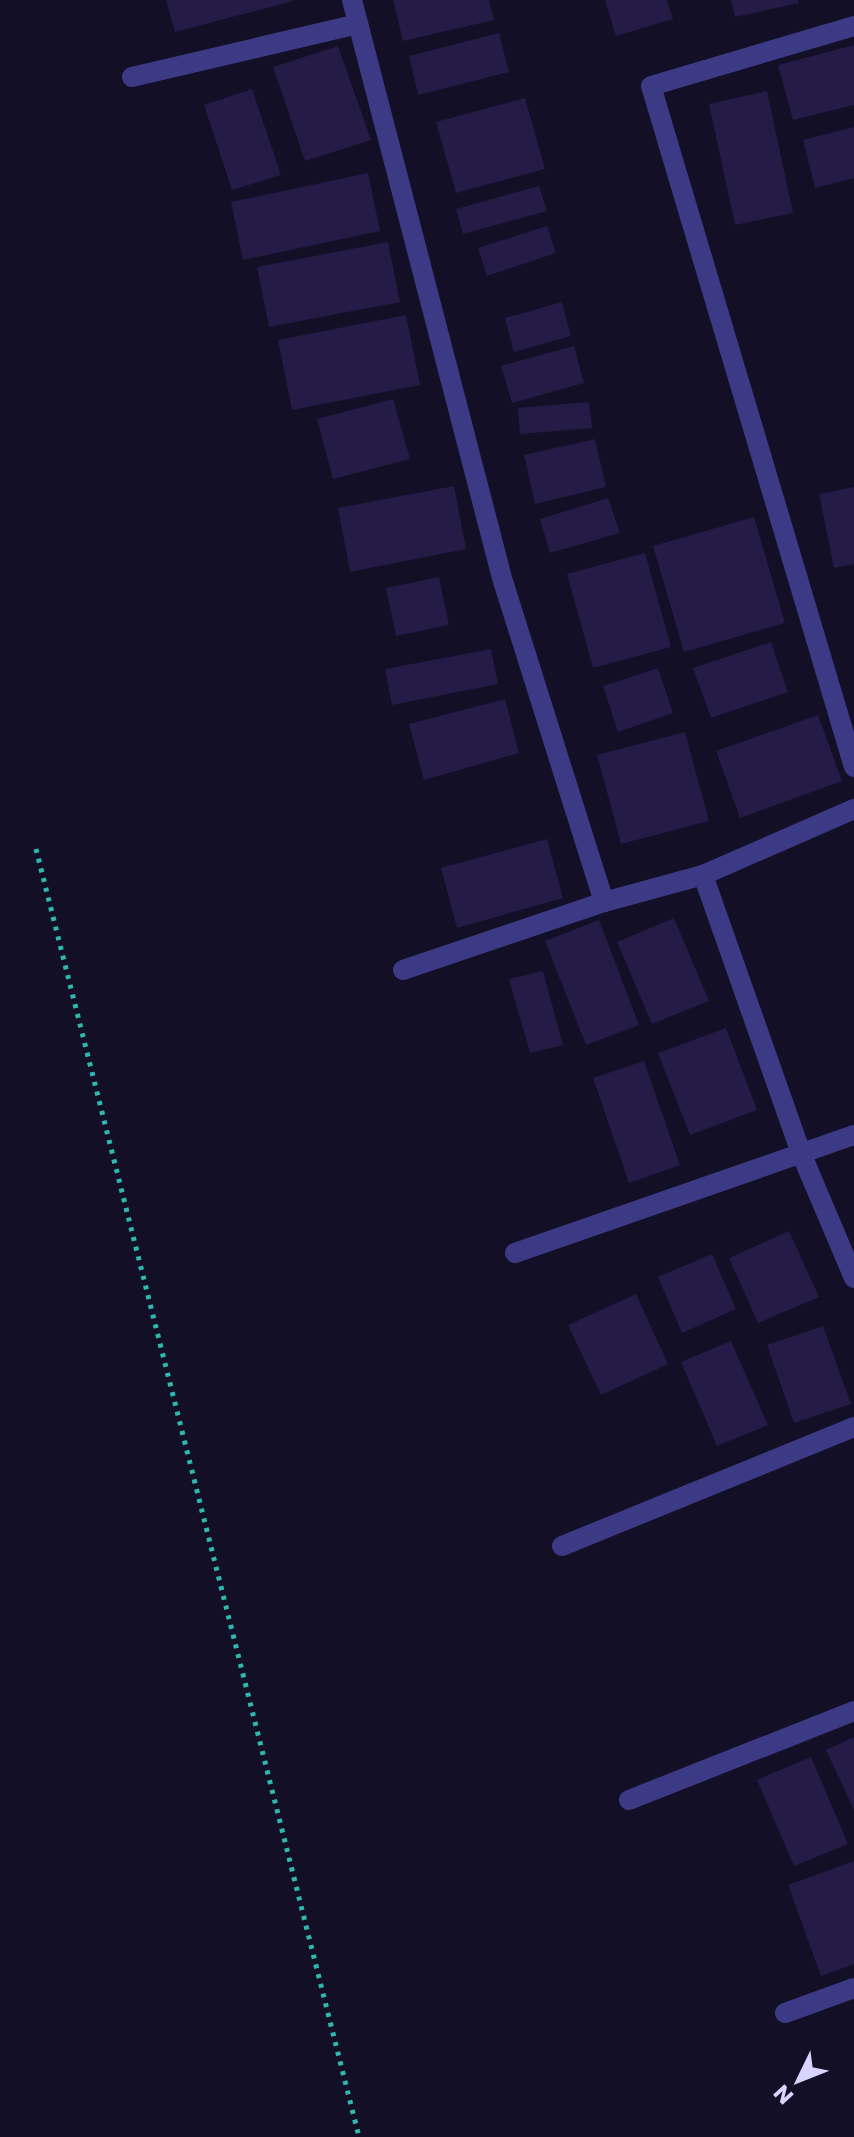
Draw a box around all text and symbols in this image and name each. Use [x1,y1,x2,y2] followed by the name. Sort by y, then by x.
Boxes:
[758,2041,838,2121] north arrow
[767,2078,801,2111] text: N

